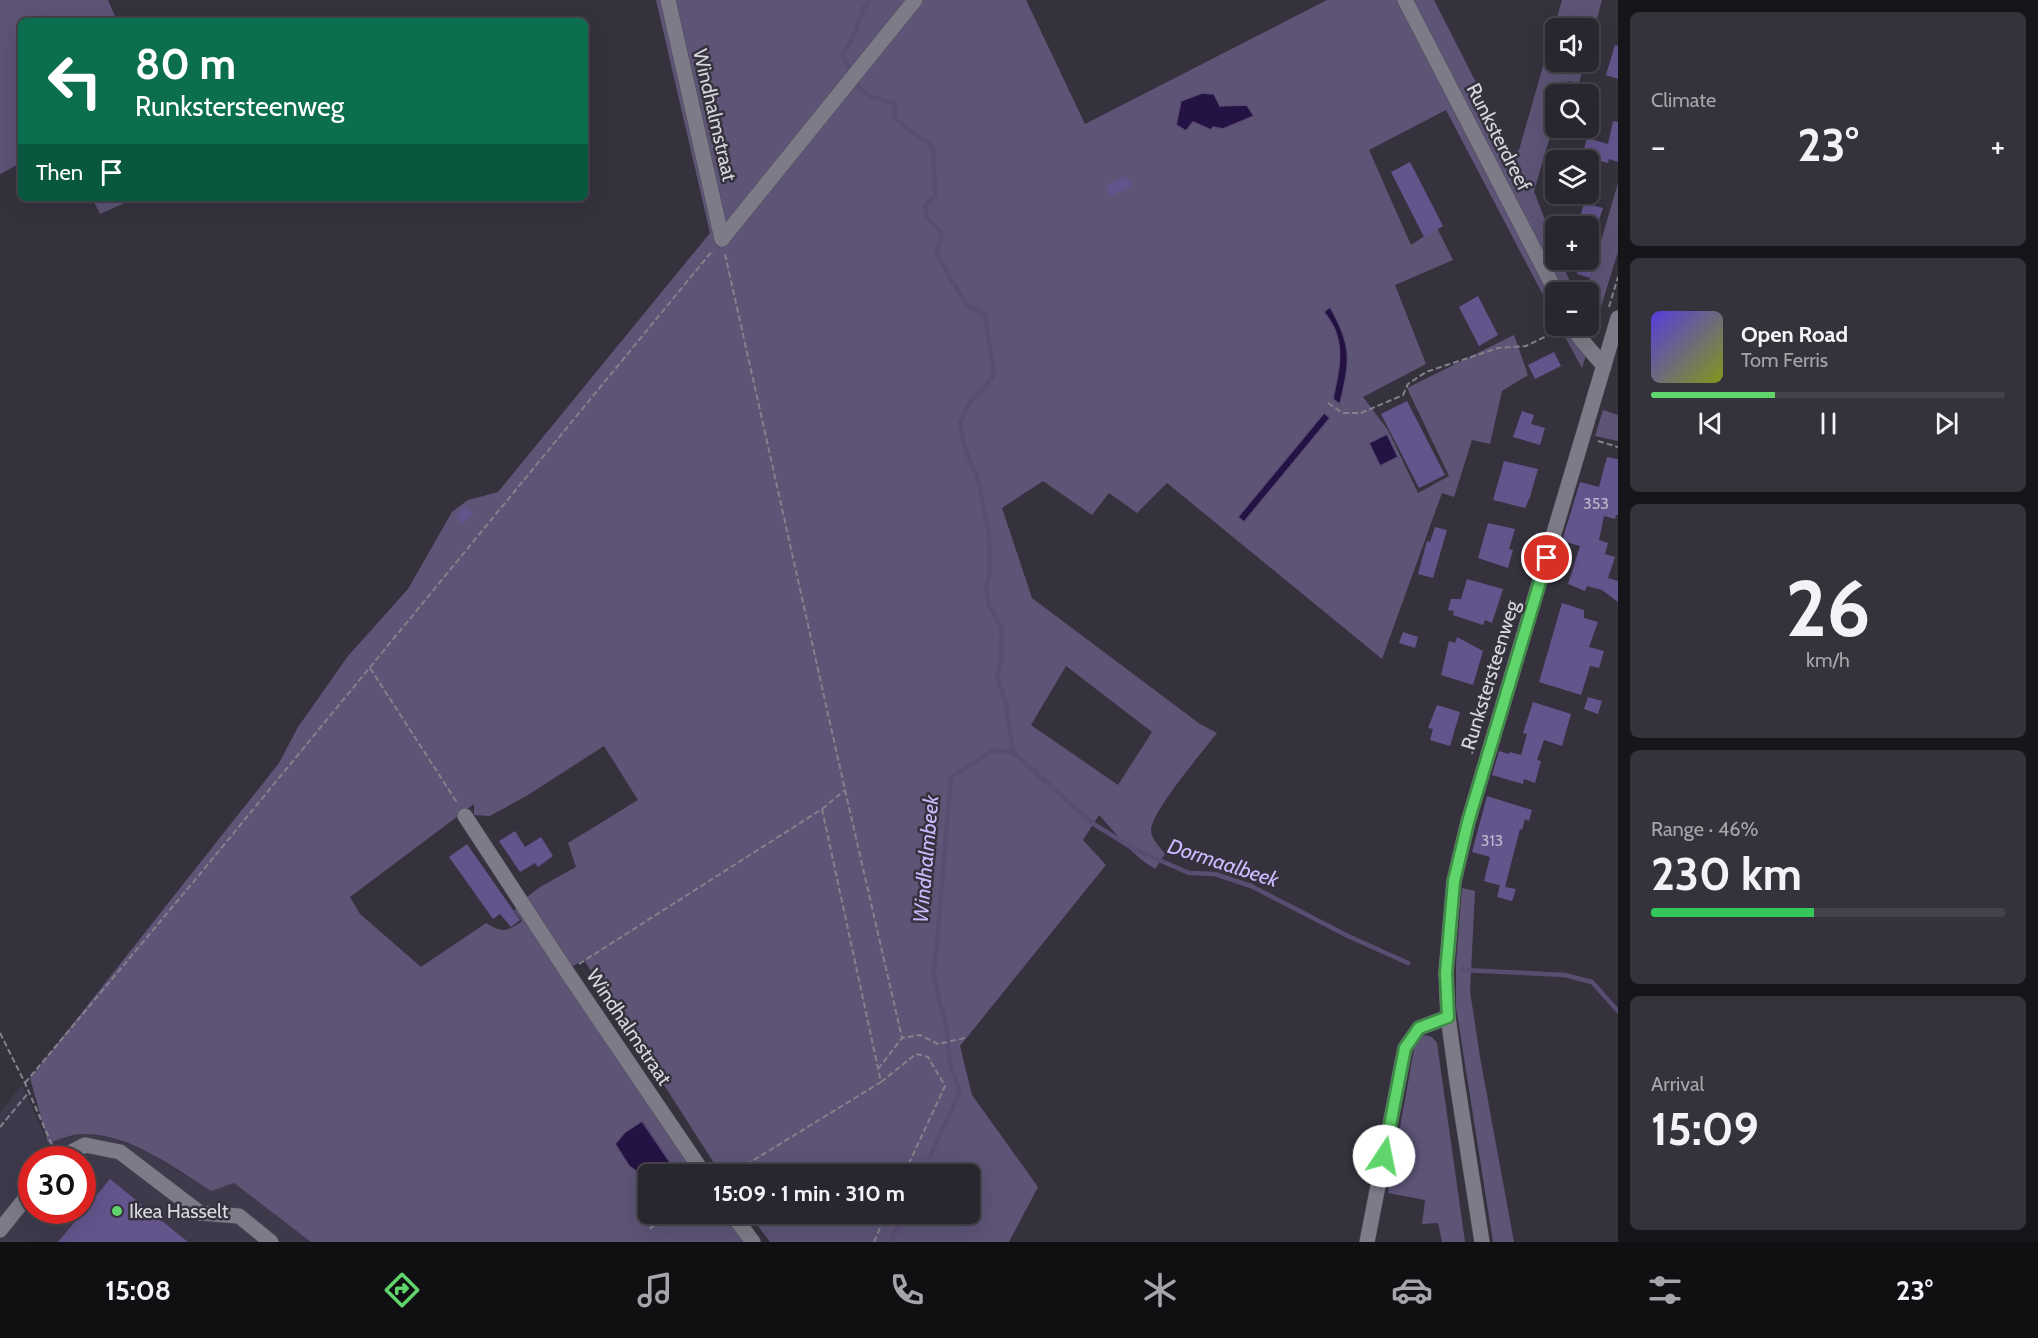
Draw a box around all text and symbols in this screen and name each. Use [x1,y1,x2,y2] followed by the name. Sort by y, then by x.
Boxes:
[1545,18,1599,336] map controls
[1545,18,1599,72] button: sound
[135,38,236,90] text: 80 m
[36,42,114,120] icon: left
[688,47,742,184] street label: Windhalmstraat
[1462,79,1537,195] street label: Runksterdreef
[1545,84,1599,138] button: search
[1651,88,1716,112] text: Climate
[135,90,344,123] text: Runkstersteenweg
[1797,118,1859,172] text: 23°
[1651,126,1666,166] text: −
[1990,126,2005,166] text: +
[1545,150,1599,204] button: layers
[95,156,128,189] icon: arrive
[36,159,83,186] text: Then
[1545,216,1599,270] button: +
[1545,282,1599,336] button: −
[1741,321,1848,348] text: Open Road
[1741,348,1828,372] text: Tom Ferris
[1694,407,1727,440] icon: previous
[1812,407,1845,440] icon: pause
[1930,407,1963,440] icon: next
[1583,494,1609,513] house number: 353
[1521,532,1572,583] pin
[1530,541,1563,574] icon: arrive
[1785,561,1871,656] text: 26
[1456,596,1524,753] street label: Runkstersteenweg
[1806,648,1850,672] text: km/h
[907,793,944,924] water label: Windhalmbeek
[1651,817,1759,841] text: Range · 46%
[1481,831,1503,850] house number: 313
[1165,833,1283,892] water label: Dormaalbeek
[1651,847,1802,901] text: 230 km
[581,964,677,1090] street label: Windhalmstraat
[1651,1072,1704,1096] text: Arrival
[1651,1102,1759,1156] text: 15:09
[1352,1124,1416,1188] position arrow
[18,1146,96,1224] speed limit sign: 30
[713,1180,905,1207] text: 15:09 · 1 min · 310 m
[129,1199,229,1223] place label: Ikea Hasselt
[110,1204,124,1218] marker: Ikea Hasselt
[381,1269,423,1311] icon: directions
[634,1269,676,1311] icon: music
[886,1269,928,1311] icon: phone
[1139,1269,1181,1311] icon: climate
[1391,1269,1433,1311] icon: car
[1644,1269,1686,1311] icon: filters
[105,1274,171,1307] text: 15:08
[1896,1274,1933,1307] text: 23°

